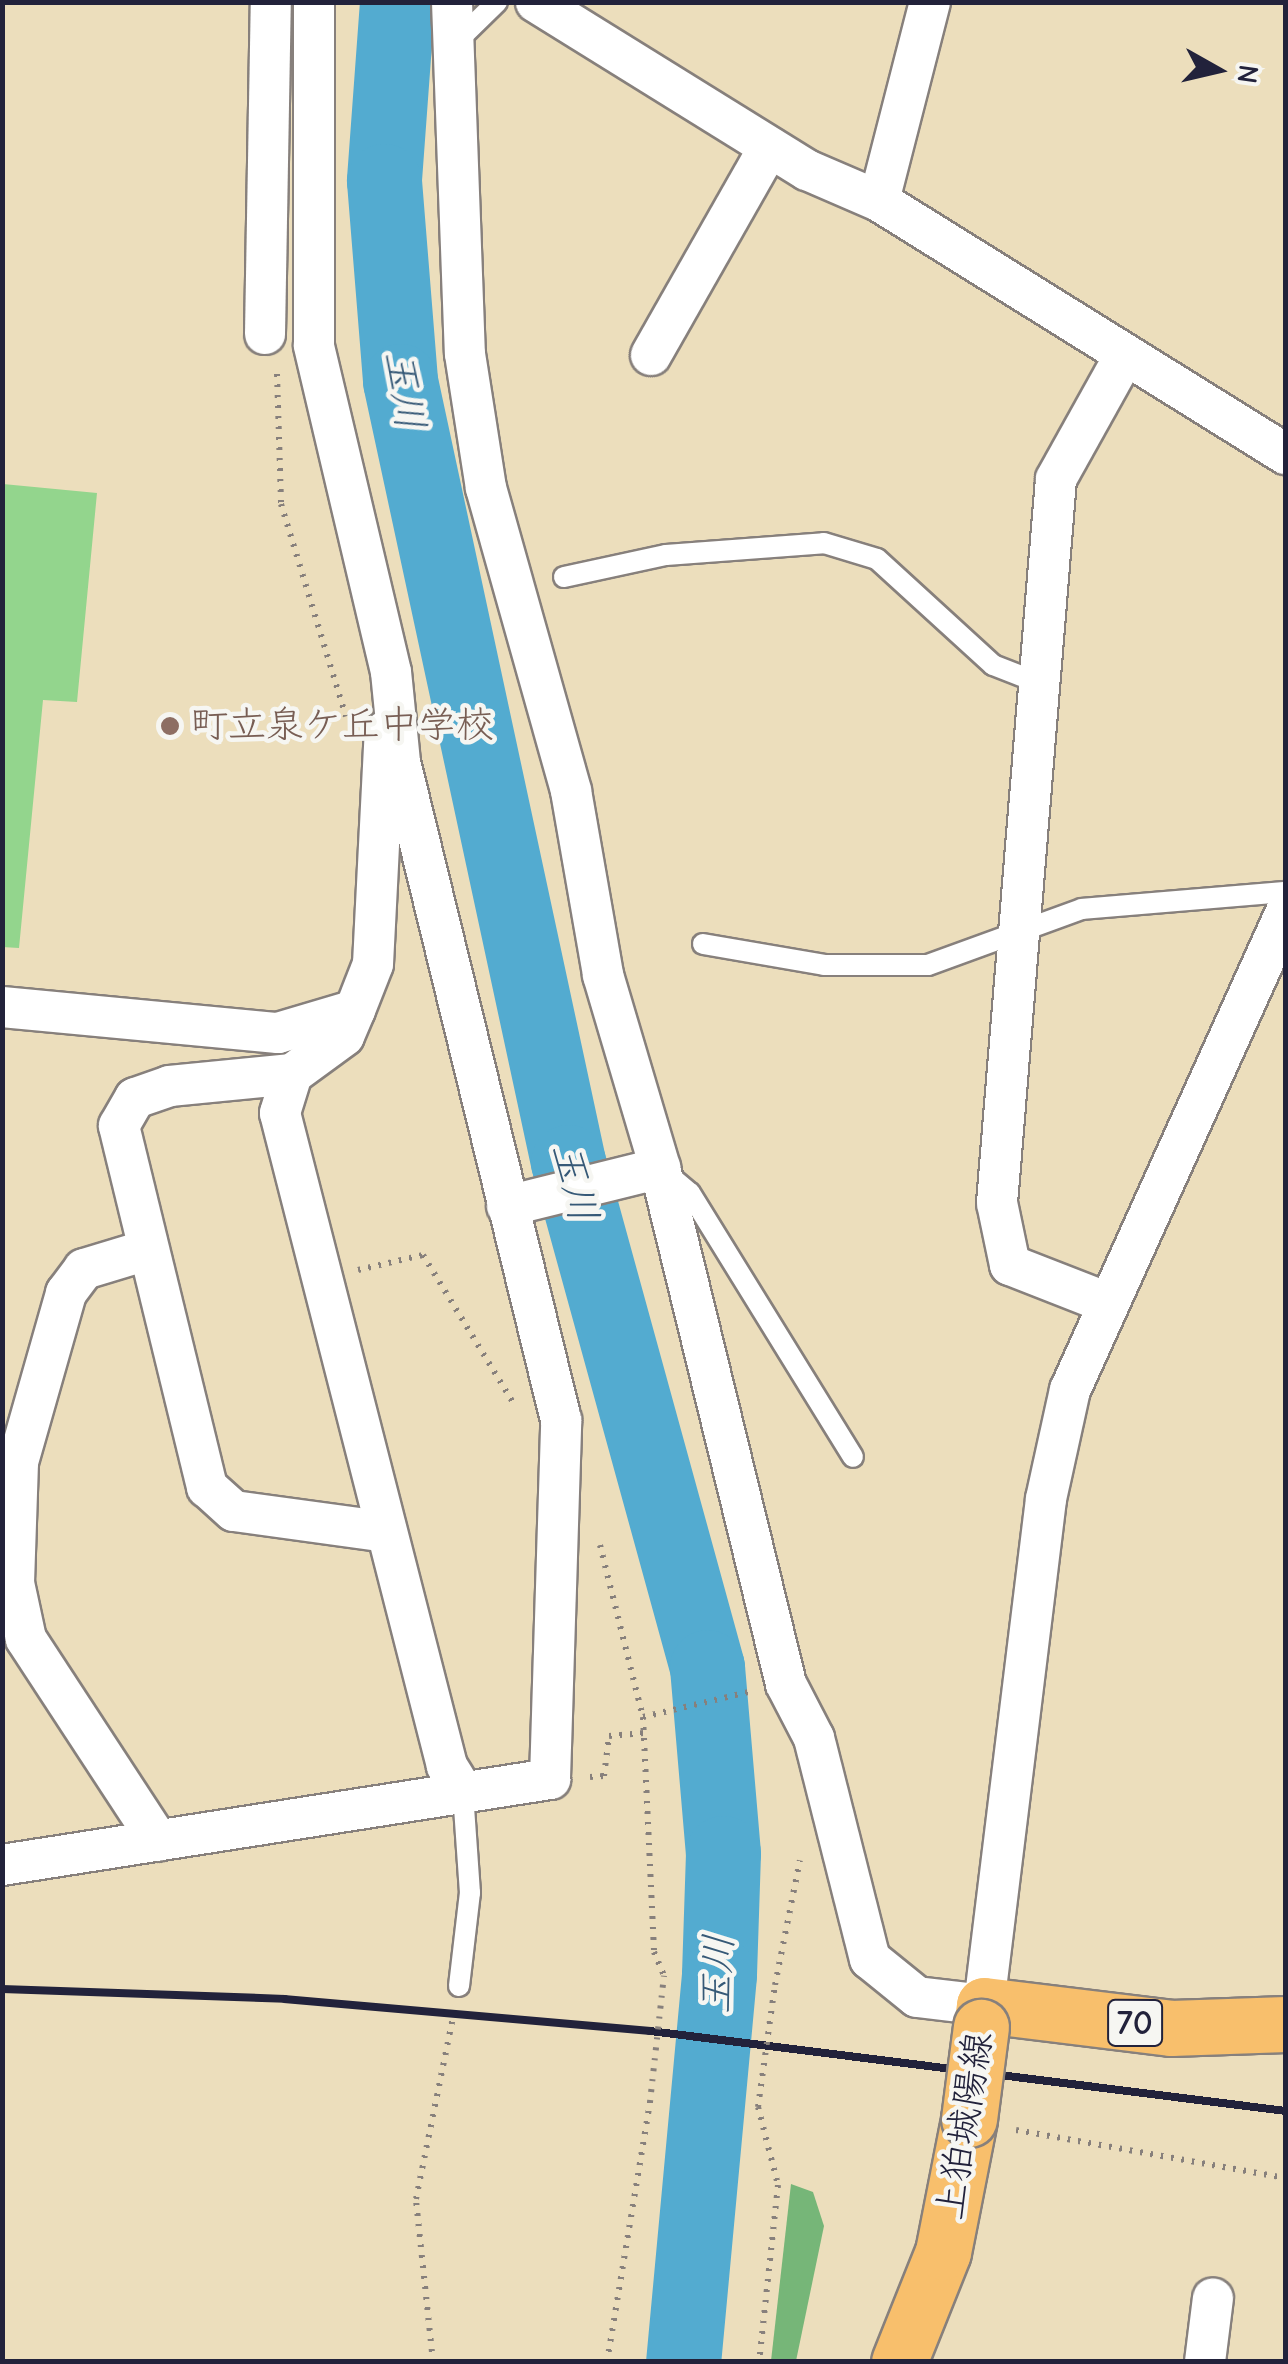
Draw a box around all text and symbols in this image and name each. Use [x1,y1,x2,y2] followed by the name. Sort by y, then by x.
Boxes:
[1168,20,1268,120] north arrow
[1231,63,1265,85] text: N
[375,347,435,433] water label: 玉川
[190,703,494,749] place label: 町立泉ケ丘中学校
[159,715,181,737] marker: 町立泉ケ丘中学校
[542,1137,608,1227] water label: 玉川
[691,1933,743,2015] water label: 玉川
[1105,1993,1165,2053] road number: 70
[928,2029,1002,2223] street label: 上狛城陽線

